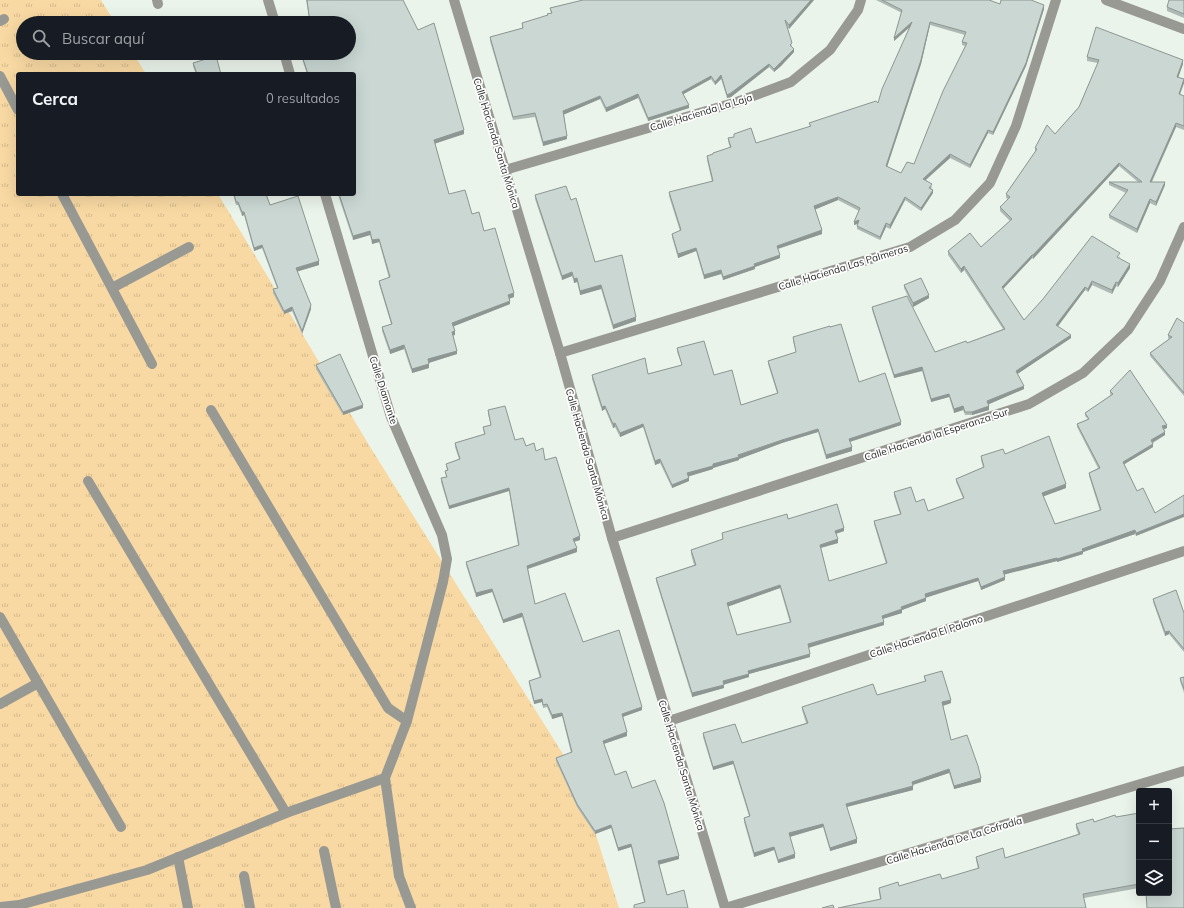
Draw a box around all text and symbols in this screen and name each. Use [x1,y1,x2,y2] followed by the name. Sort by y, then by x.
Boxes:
[16,16,356,60] search box
[30,27,52,49] icon: search
[62,29,144,48] text: Buscar aquí
[470,76,523,210] street label: Calle Hacienda Santa Mónica
[32,88,78,109] text: Cerca
[266,90,340,106] text: 0 resultados
[648,91,754,134] street label: Calle Hacienda La Laja
[777,242,910,293] street label: Calle Hacienda Las Palmeras
[366,354,401,426] street label: Calle Diamante
[563,387,613,521] street label: Calle Hacienda Santa Mónica
[863,405,1010,464] street label: Calle Hacienda la Esperanza Sur
[868,612,985,661] street label: Calle Hacienda El Palomo
[655,698,708,832] street label: Calle Hacienda Santa Mónica
[1136,788,1172,896] map controls
[1136,788,1172,824] button: +
[885,814,1024,867] street label: Calle Hacienda De La Cofradía
[1136,824,1172,860] button: −
[1136,860,1172,896] button: layers

